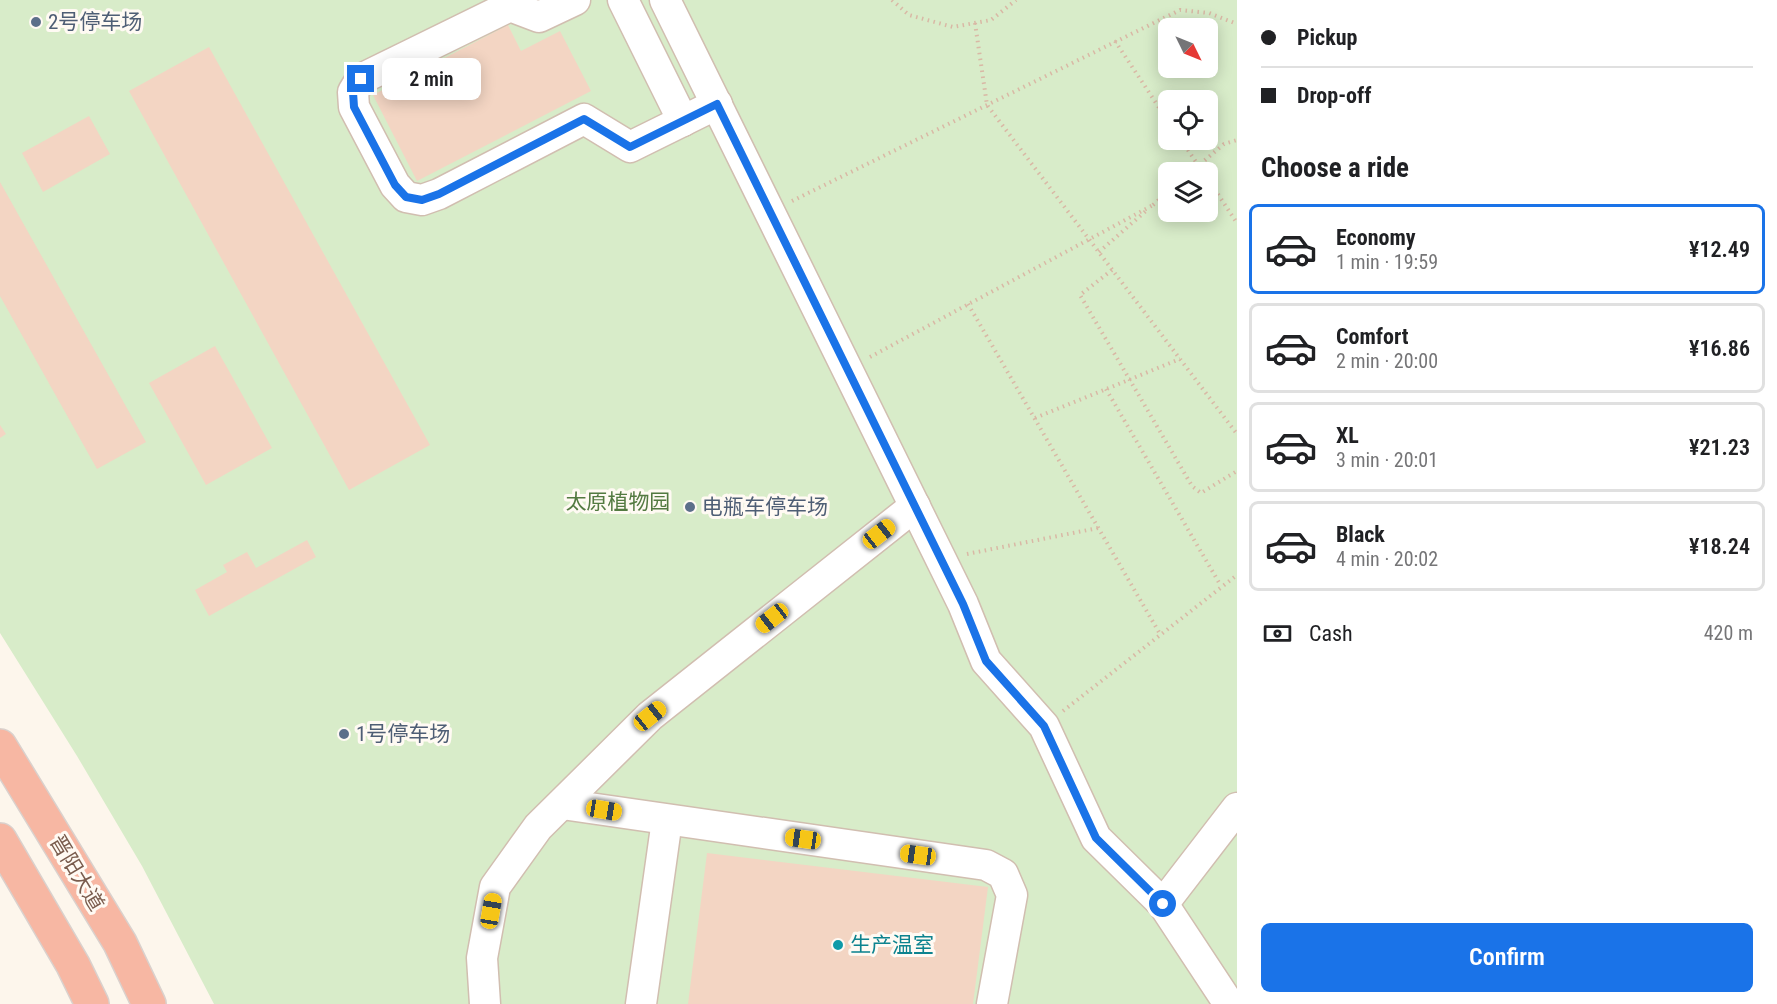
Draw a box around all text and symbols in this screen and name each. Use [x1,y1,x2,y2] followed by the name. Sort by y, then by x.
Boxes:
[48,10,142,34] place label: 2号停车场
[29,15,43,29] marker: 2号停车场
[1158,18,1218,78] north arrow
[1158,18,1218,222] map controls
[1297,25,1357,50] text: Pickup
[382,58,481,100] callout: 2 min
[347,65,374,92] route end
[409,67,454,91] text: 2 min
[1297,83,1371,108] text: Drop-off
[1158,90,1218,150] button: locate
[1261,152,1409,184] text: Choose a ride
[1158,162,1218,222] button: layers
[1264,222,1318,276] icon: car
[1336,225,1416,250] text: Economy
[1689,237,1750,262] text: ¥12.49
[1336,250,1438,274] text: 1 min · 19:59
[1264,321,1318,375] icon: car
[1336,324,1409,349] text: Comfort
[1689,336,1750,361] text: ¥16.86
[1336,349,1438,373] text: 2 min · 20:00
[1264,420,1318,474] icon: car
[1336,423,1359,448] text: XL
[1689,435,1750,460] text: ¥21.23
[1336,448,1438,472] text: 3 min · 20:01
[566,490,671,514] park label: 太原植物园
[702,495,828,519] place label: 电瓶车停车场
[683,500,697,514] marker: 电瓶车停车场
[859,516,899,552] car
[1264,519,1318,573] icon: car
[1336,522,1385,547] text: Black
[1689,534,1750,559] text: ¥18.24
[1336,547,1438,571] text: 4 min · 20:02
[752,600,792,636] car
[1261,617,1294,650] icon: cash
[1309,621,1353,646] text: Cash
[1704,621,1753,645] text: 420 m
[630,698,670,734] car
[356,722,450,746] place label: 1号停车场
[337,727,351,741] marker: 1号停车场
[585,798,623,822] car
[784,828,822,850] car
[45,831,109,915] street label: 晋阳大道
[899,844,937,866] car
[1149,890,1176,917] route start
[479,892,503,930] car
[1261,923,1753,992] button: Confirm
[850,933,934,957] place label: 生产温室
[831,938,845,952] marker: 生产温室

